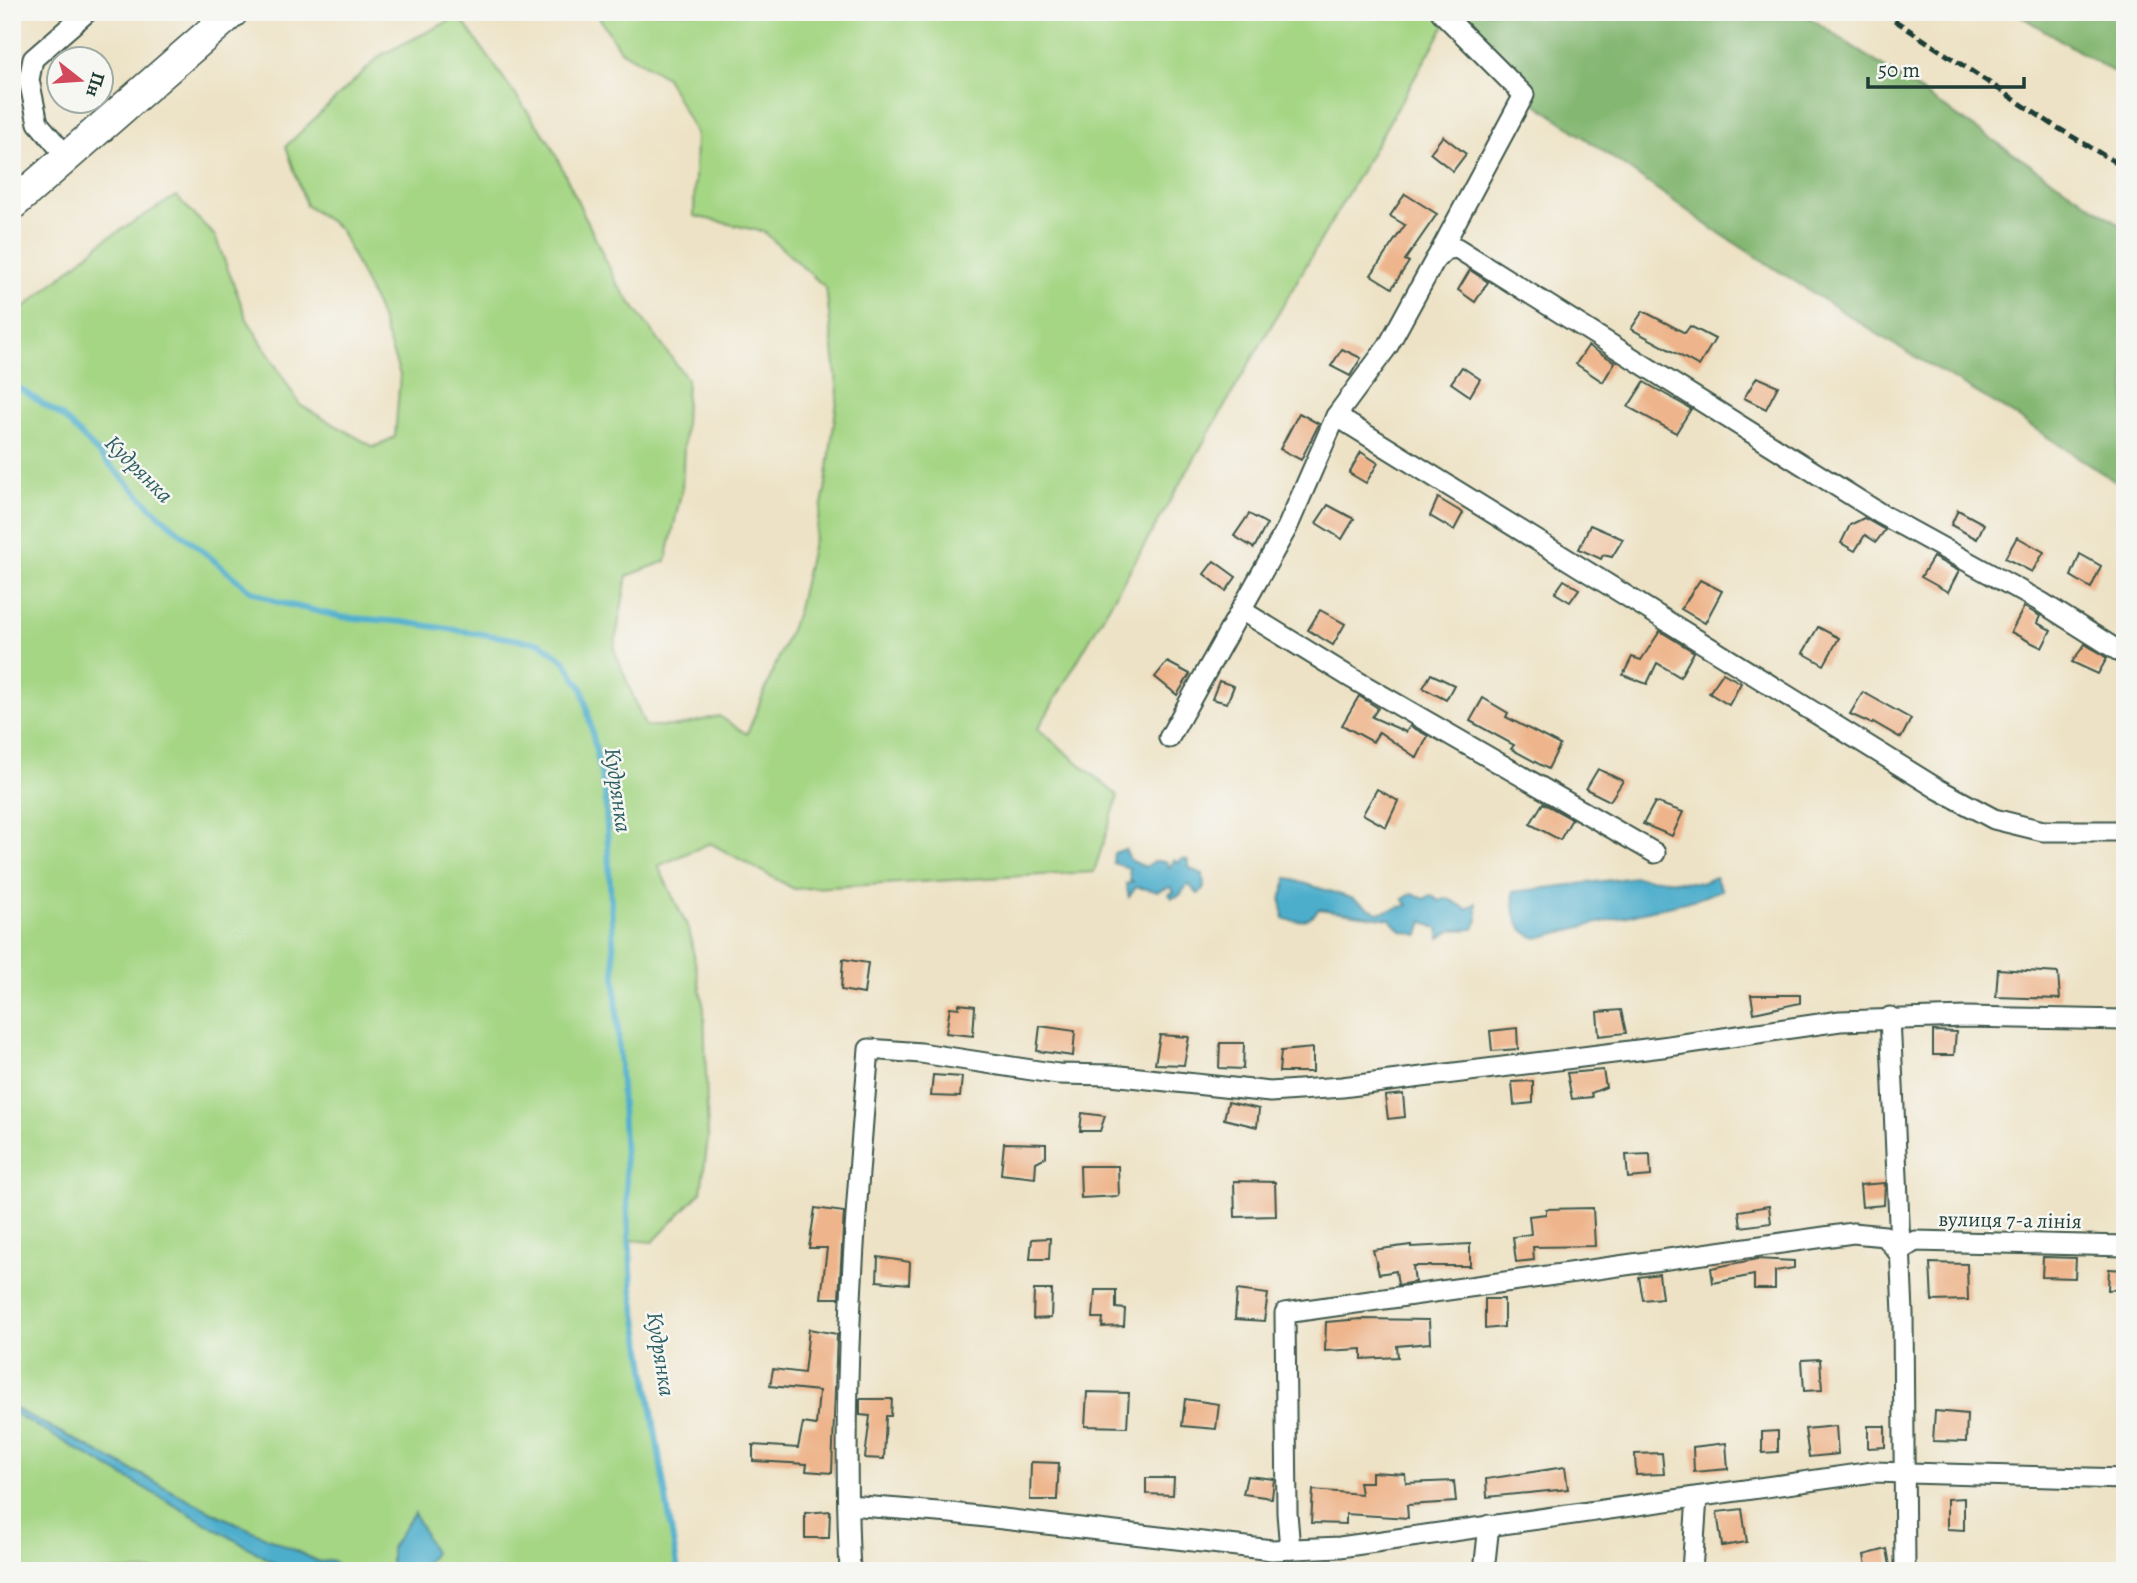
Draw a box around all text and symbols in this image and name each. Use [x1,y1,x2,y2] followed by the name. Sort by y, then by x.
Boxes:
[46,46,116,116] north arrow
[1868,46,2023,90] scale bar
[1878,56,1920,84] text: 50 m
[79,69,111,100] text: Пн
[98,428,180,510] water label: Кудрянка
[597,746,639,835] water label: Кудрянка
[1938,1205,2082,1235] street label: вулиця 7-а лінія
[639,1309,683,1399] water label: Кудрянка

